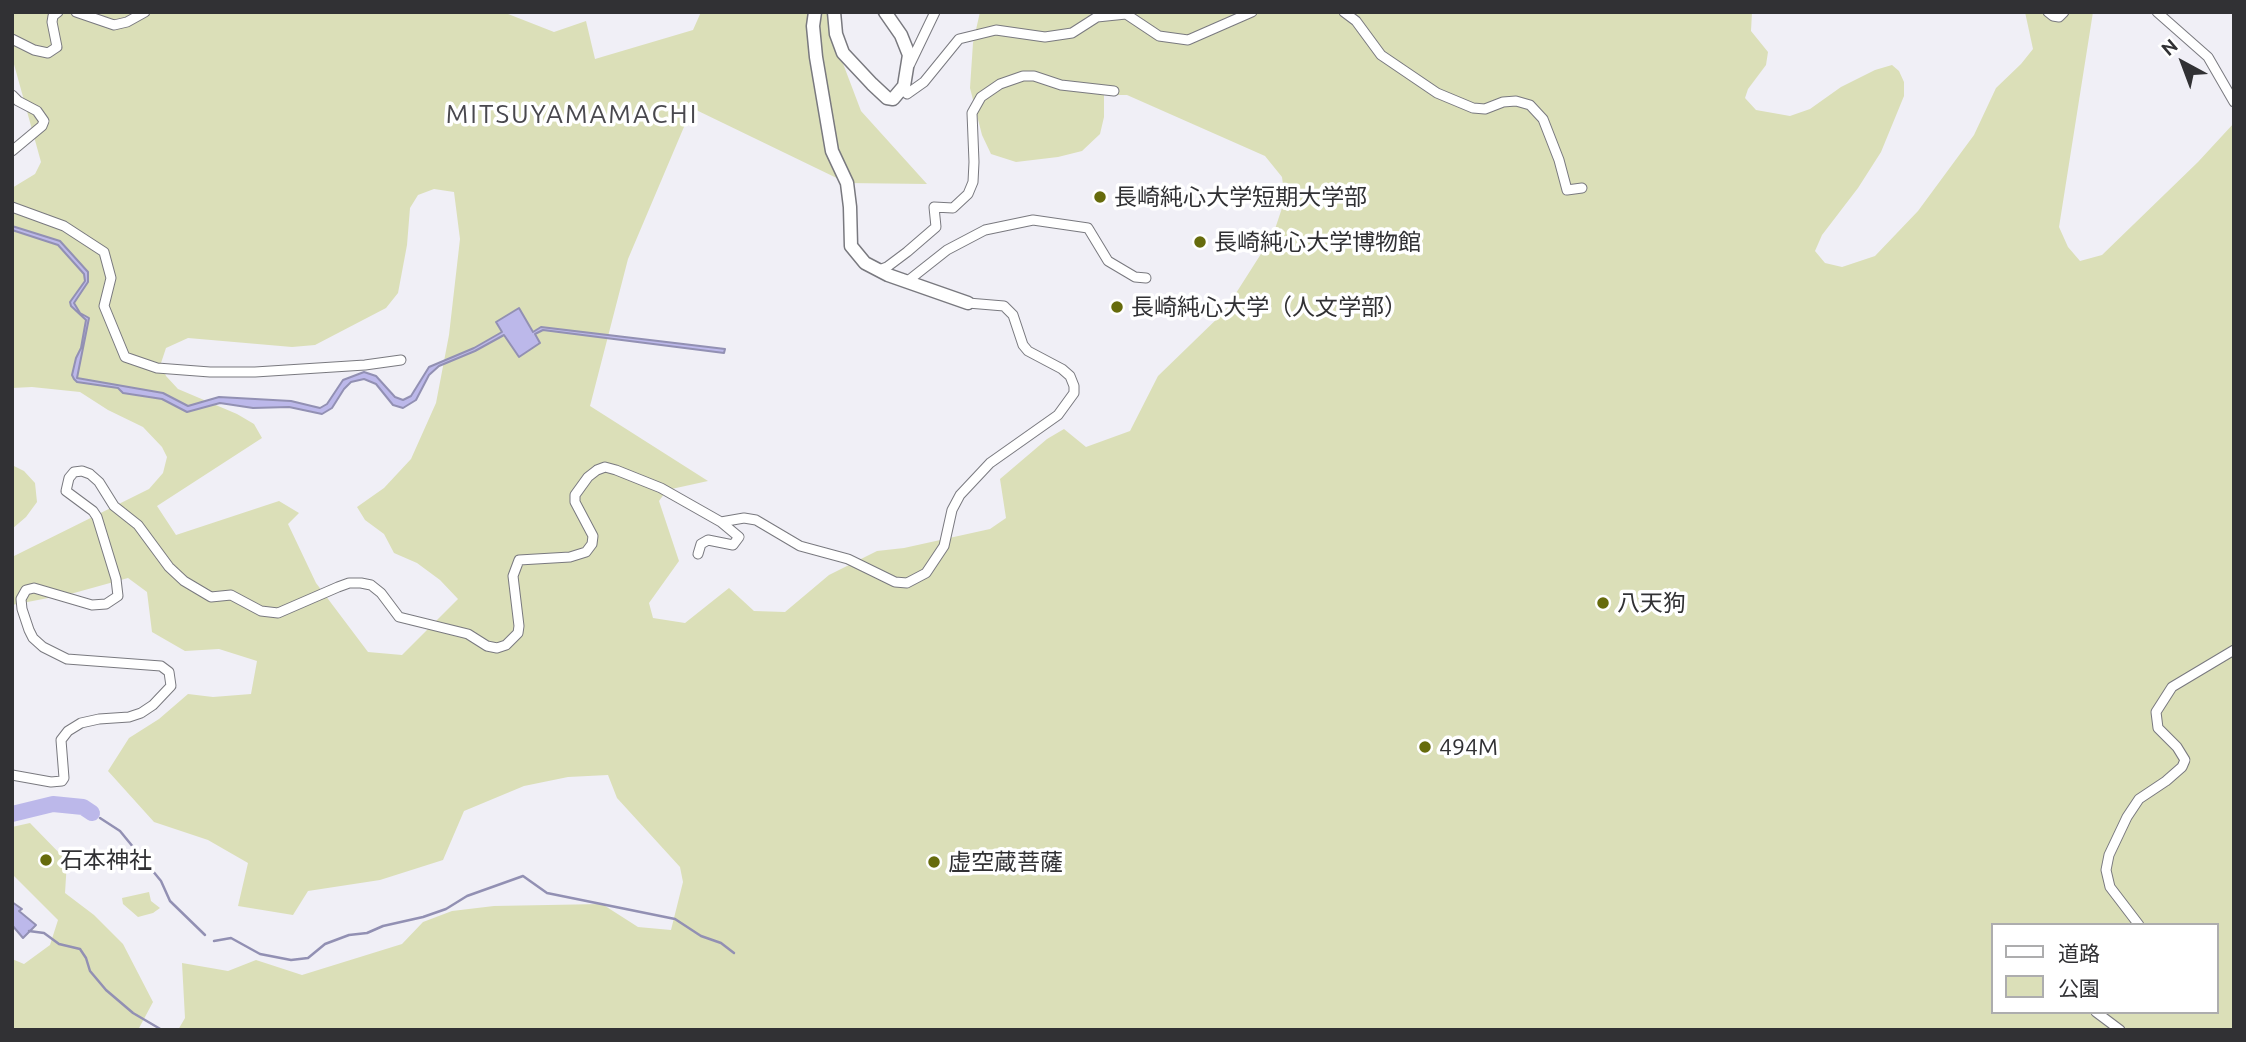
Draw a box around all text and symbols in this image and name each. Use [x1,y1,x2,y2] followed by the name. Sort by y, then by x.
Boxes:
[2148,28,2218,98] north arrow
[2157,34,2182,60] text: N
[447,98,697,130] district label: MITSUYAMAMACHI
[1114,183,1367,211] place label: 長崎純心大学短期大学部
[1092,189,1108,205] marker: 長崎純心大学短期大学部
[1214,228,1421,256] place label: 長崎純心大学博物館
[1192,234,1208,250] marker: 長崎純心大学博物館
[1131,293,1407,321] place label: 長崎純心大学（人文学部）
[1109,299,1125,315] marker: 長崎純心大学（人文学部）
[1617,589,1686,617] place label: 八天狗
[1595,595,1611,611] marker: 八天狗
[1439,733,1498,761] place label: 494M
[1417,739,1433,755] marker: 494M
[60,846,152,874] place label: 石本神社
[948,848,1063,876] place label: 虚空蔵菩薩
[38,852,54,868] marker: 石本神社
[926,854,942,870] marker: 虚空蔵菩薩
[1990,923,2218,1014] legend
[2058,941,2100,965] text: 道路
[2058,976,2100,1000] text: 公園

